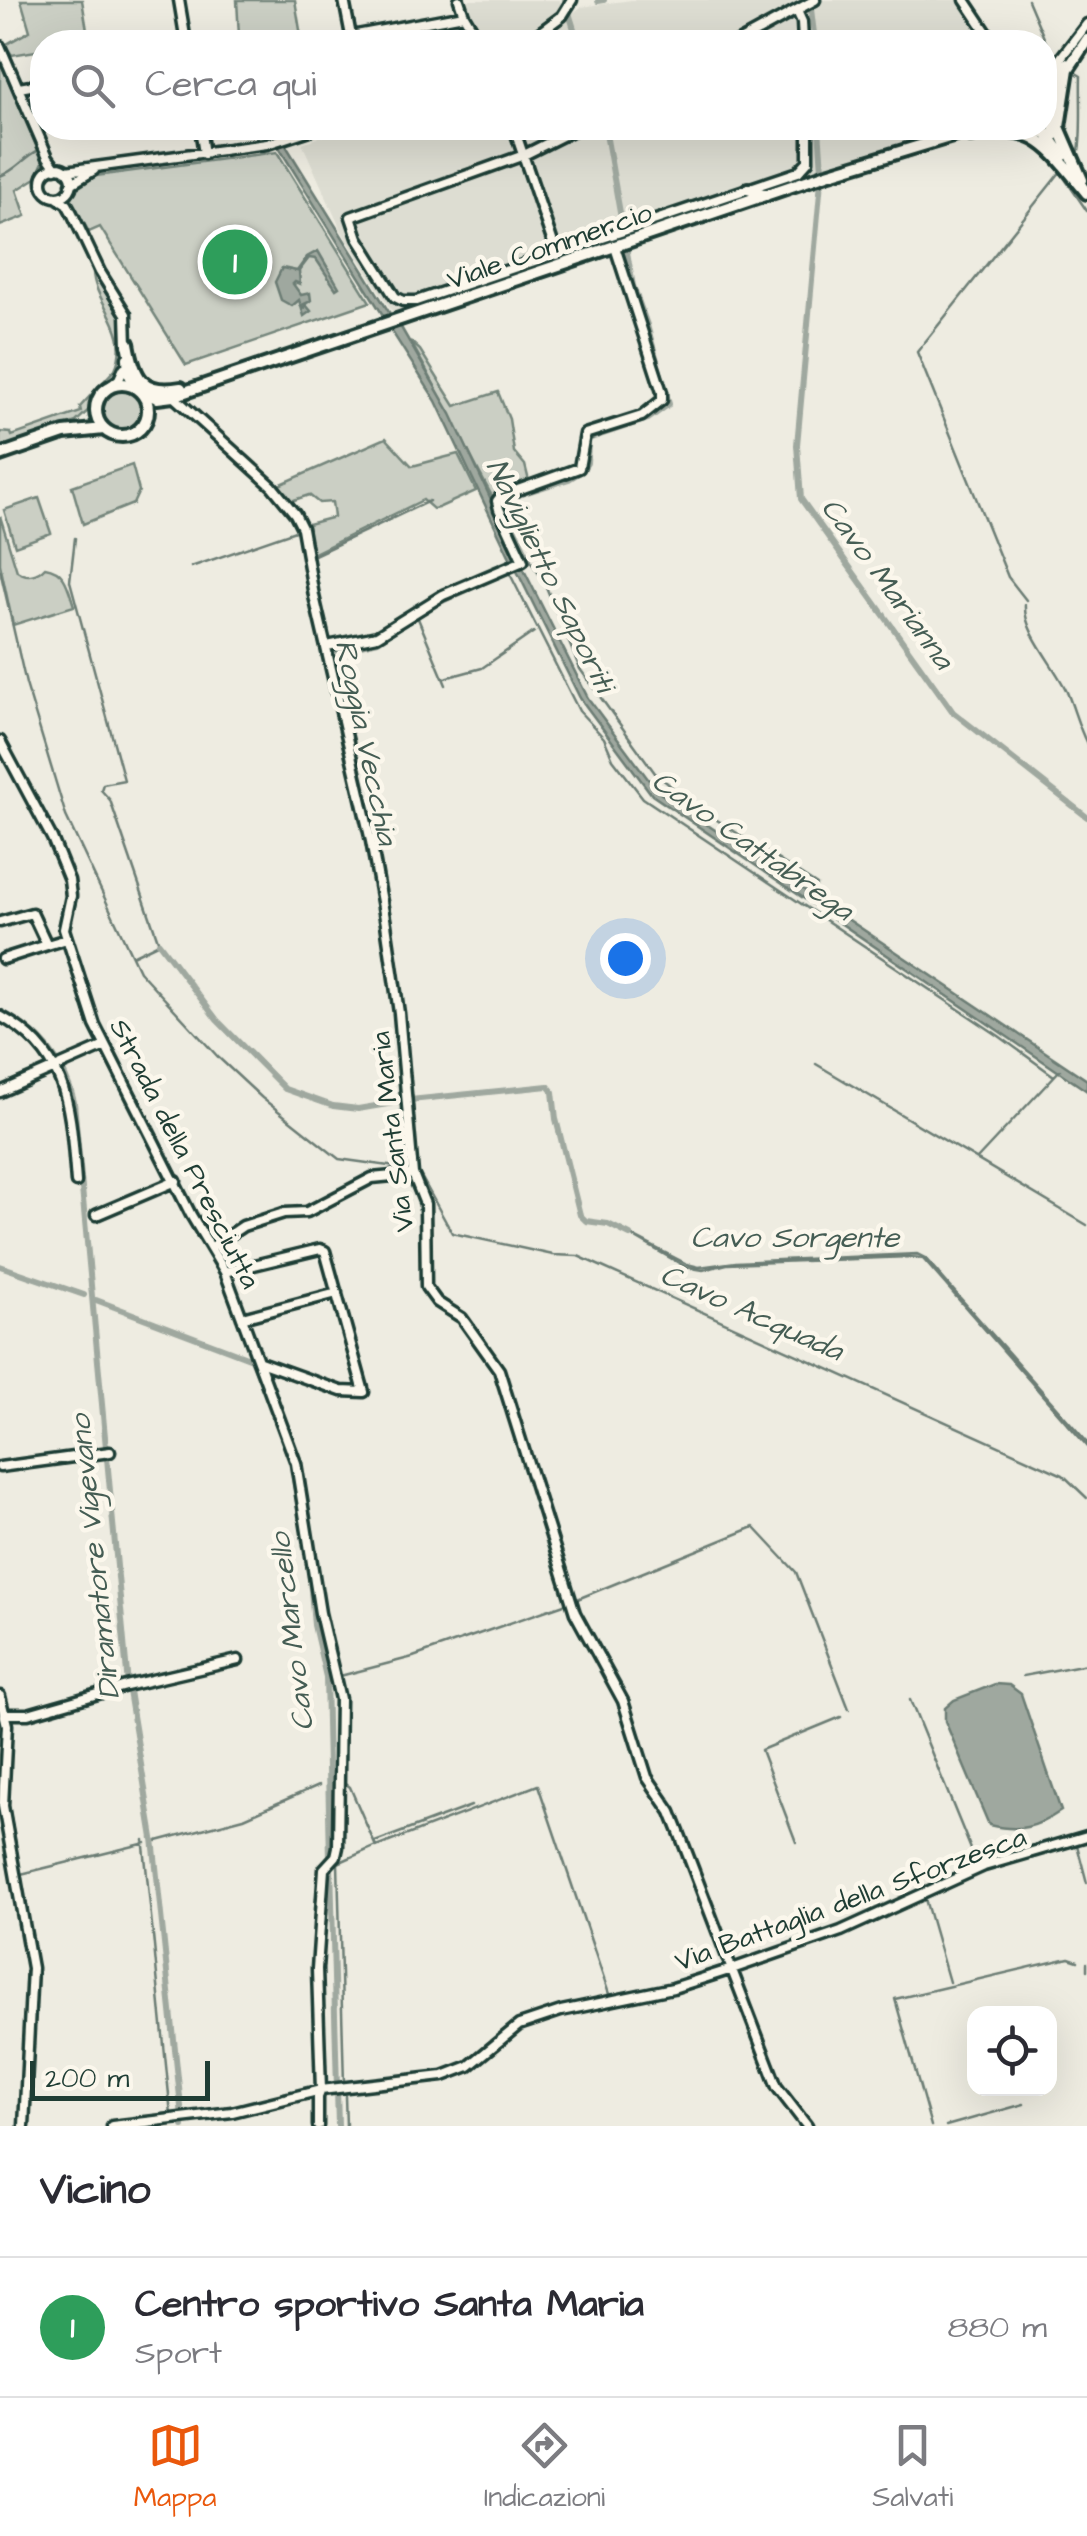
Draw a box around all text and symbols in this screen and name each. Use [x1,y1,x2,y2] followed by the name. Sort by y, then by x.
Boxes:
[30,30,1057,140] search box
[65,58,120,113] icon: search
[145,59,317,111] text: Cerca qui
[442,193,657,300] street label: Viale Commercio
[202,224,268,300] pin: 1
[475,452,626,702] water label: Naviglietto Saporiti
[811,489,965,679] water label: Cavo Marianna
[323,636,409,851] water label: Roggia Vecchia
[643,761,863,933] water label: Cavo Cattabrega
[600,933,651,984] your location
[100,1012,270,1295] street label: Strada della Presciutta
[361,1029,424,1234] street label: Via Santa Maria
[691,1217,901,1260] water label: Cavo Sorgente
[654,1254,851,1373] water label: Cavo Acquada
[59,1410,132,1701] water label: Diramatore Vigevano
[259,1528,325,1733] water label: Cavo Marcello
[669,1818,1032,1982] street label: Via Battaglia della Sforzesca
[967,2006,1057,2096] map controls
[967,2006,1057,2096] button: locate
[30,2056,210,2100] scale bar
[45,2059,129,2098] text: 200 m
[40,2162,150,2220] text: Vicino
[135,2279,644,2331] text: Centro sportivo Santa Maria
[70,2305,75,2350] text: 1
[948,2305,1047,2350] text: 880 m
[135,2331,222,2376] text: Sport
[134,2418,217,2517] tab: Mappa
[484,2418,605,2517] tab: Indicazioni
[872,2418,953,2517] tab: Salvati

